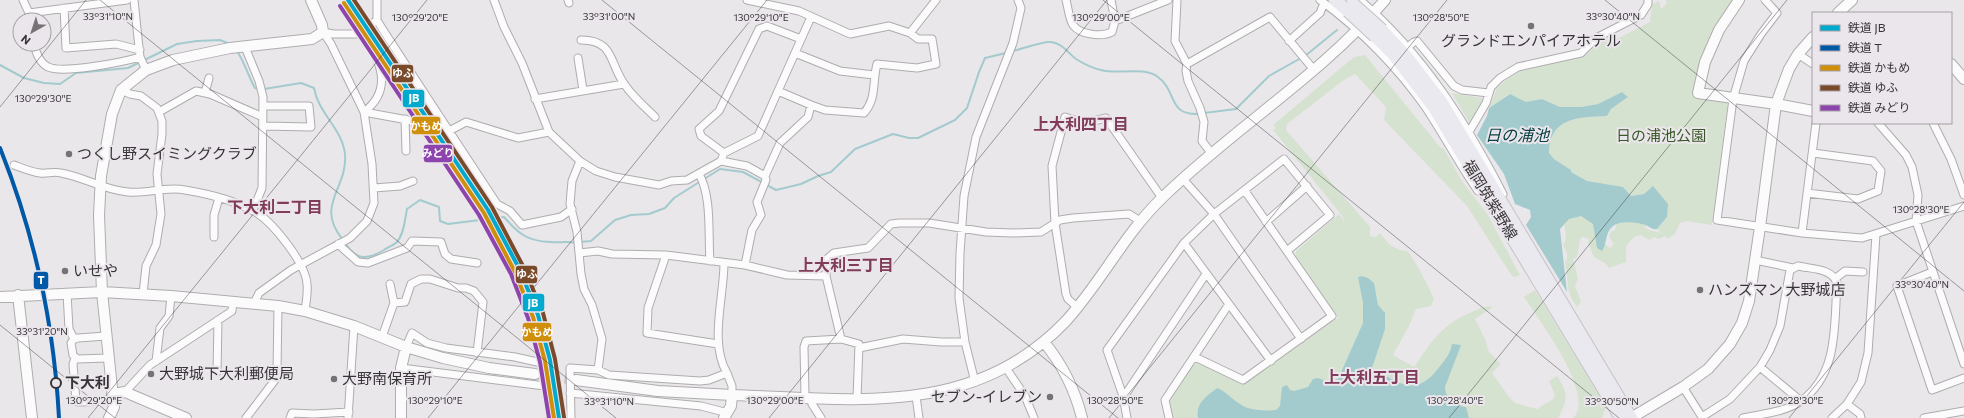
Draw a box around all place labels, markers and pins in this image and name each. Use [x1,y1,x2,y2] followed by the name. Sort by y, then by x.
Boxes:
[1526,21,1536,31] marker: グランドエンパイアホテル
[1441,31,1621,49] place label: グランドエンパイアホテル
[77,144,257,162] place label: つくし野スイミングクラブ
[64,149,74,159] marker: つくし野スイミングクラブ
[73,261,118,279] place label: いせや
[60,266,70,276] marker: いせや
[1708,280,1846,298] place label: ハンズマン 大野城店
[1695,285,1705,295] marker: ハンズマン 大野城店
[159,364,294,382] place label: 大野城下大利郵便局
[146,369,156,379] marker: 大野城下大利郵便局
[342,369,432,387] place label: 大野南保育所
[65,373,110,391] place label: 下大利
[329,374,339,384] marker: 大野南保育所
[50,377,62,389] marker: 下大利
[931,387,1042,405] place label: セブン-イレブン
[1045,392,1055,402] marker: セブン-イレブン

